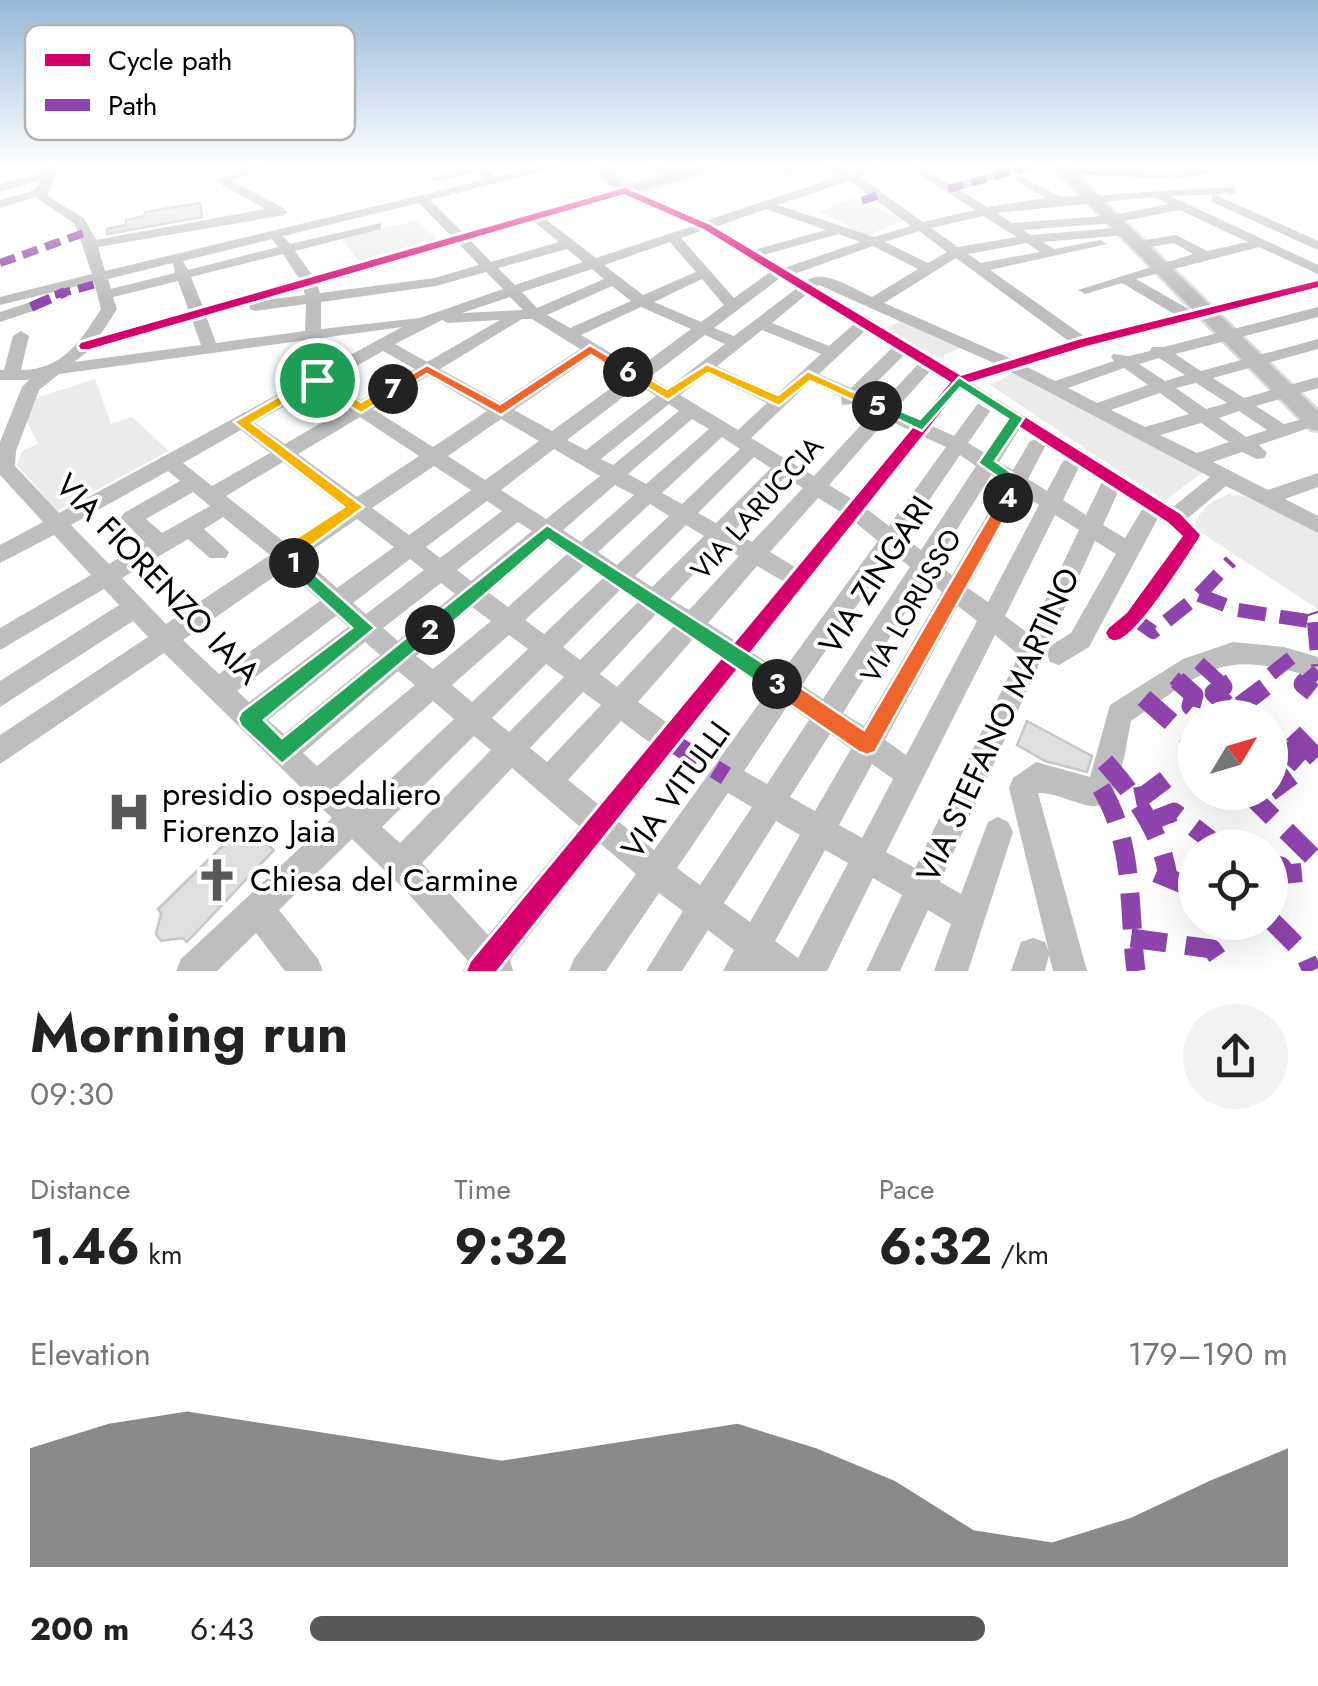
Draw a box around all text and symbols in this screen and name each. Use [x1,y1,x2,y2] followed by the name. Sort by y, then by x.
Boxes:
[25,25,355,140] legend
[108,40,233,81] text: Cycle path
[108,85,157,126] text: Path
[275,338,360,423] pin
[603,347,653,397] pin: 6
[619,351,637,392] text: 6
[290,353,345,408] icon: arrive
[368,364,418,414] pin: 7
[385,368,401,409] text: 7
[852,381,902,431] pin: 5
[868,385,886,426] text: 5
[681,427,833,589] street label: VIA LARUCCIA
[45,463,271,695] street label: VIA FIORENZO IAIA
[983,473,1033,523] pin: 4
[998,477,1018,518] text: 4
[808,487,944,663] street label: VIA ZINGARI
[850,521,972,691] street label: VIA LORUSSO
[269,538,319,588] pin: 1
[287,542,301,583] text: 1
[905,560,1091,890] street label: VIA STEFANO MARTINO
[405,605,455,655] pin: 2
[421,609,439,650] text: 2
[752,659,802,709] pin: 3
[768,663,786,704] text: 3
[1178,700,1288,810] north arrow
[1178,700,1288,940] map controls
[610,712,742,868] street label: VIA VITULLI
[162,771,441,854] place label: presidio ospedaliero Fiorenzo Jaia
[105,788,153,836] hospital icon: presidio ospedaliero Fiorenzo Jaia
[1178,830,1288,940] button: locate
[193,856,241,904] church icon: Chiesa del Carmine
[250,857,518,903] place label: Chiesa del Carmine
[30,993,348,1073] text: Morning run
[1183,1004,1288,1109] button: share
[30,1071,114,1117] text: 09:30
[30,1169,130,1210] text: Distance
[454,1169,511,1210] text: Time
[879,1169,934,1210] text: Pace
[30,1210,140,1283] text: 1.46
[454,1210,568,1283] text: 9:32
[879,1210,992,1283] text: 6:32
[140,1234,182,1275] text: km
[992,1234,1049,1275] text: /km
[30,1331,151,1377] text: Elevation
[1128,1331,1288,1377] text: 179–190 m
[30,1606,129,1652] text: 200 m
[190,1606,254,1652] text: 6:43

